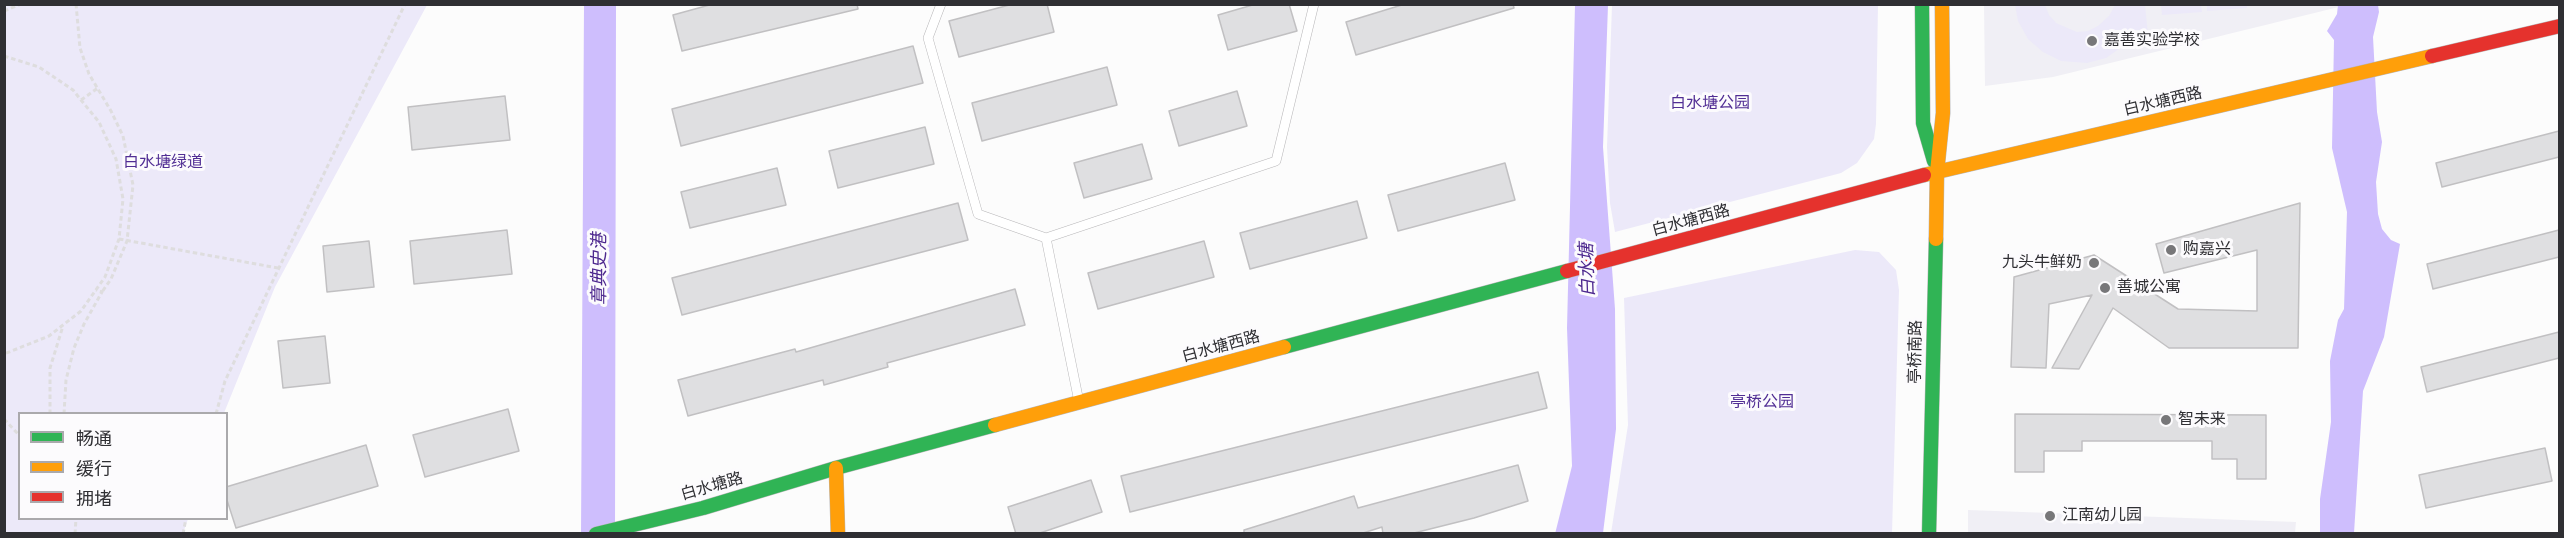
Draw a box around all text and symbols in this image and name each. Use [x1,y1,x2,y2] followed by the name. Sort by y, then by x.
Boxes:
[2104,31,2200,51] place label: 嘉善实验学校
[2085,34,2099,48] marker: 嘉善实验学校
[2122,84,2204,120] street label: 白水塘西路
[1670,94,1750,114] park label: 白水塘公园
[123,153,203,173] park label: 白水塘绿道
[1650,201,1732,241] street label: 白水塘西路
[589,233,611,305] water label: 章典史港
[2183,240,2231,260] place label: 购嘉兴
[1576,243,1600,297] water label: 白水塘
[2164,243,2178,257] marker: 购嘉兴
[2002,253,2082,273] place label: 九头牛鲜奶
[2087,256,2101,270] marker: 九头牛鲜奶
[2117,278,2181,298] place label: 善城公寓
[2098,281,2112,295] marker: 善城公寓
[1906,320,1926,384] street label: 亭桥南路
[1180,327,1262,367] street label: 白水塘西路
[1730,393,1794,413] park label: 亭桥公园
[2178,410,2226,430] place label: 智未来
[18,412,228,520] legend
[2159,413,2173,427] marker: 智未来
[76,428,112,450] text: 畅通
[76,458,112,480] text: 缓行
[679,469,745,505] street label: 白水塘路
[76,488,112,510] text: 拥堵
[2062,506,2142,526] place label: 江南幼儿园
[2043,509,2057,523] marker: 江南幼儿园

